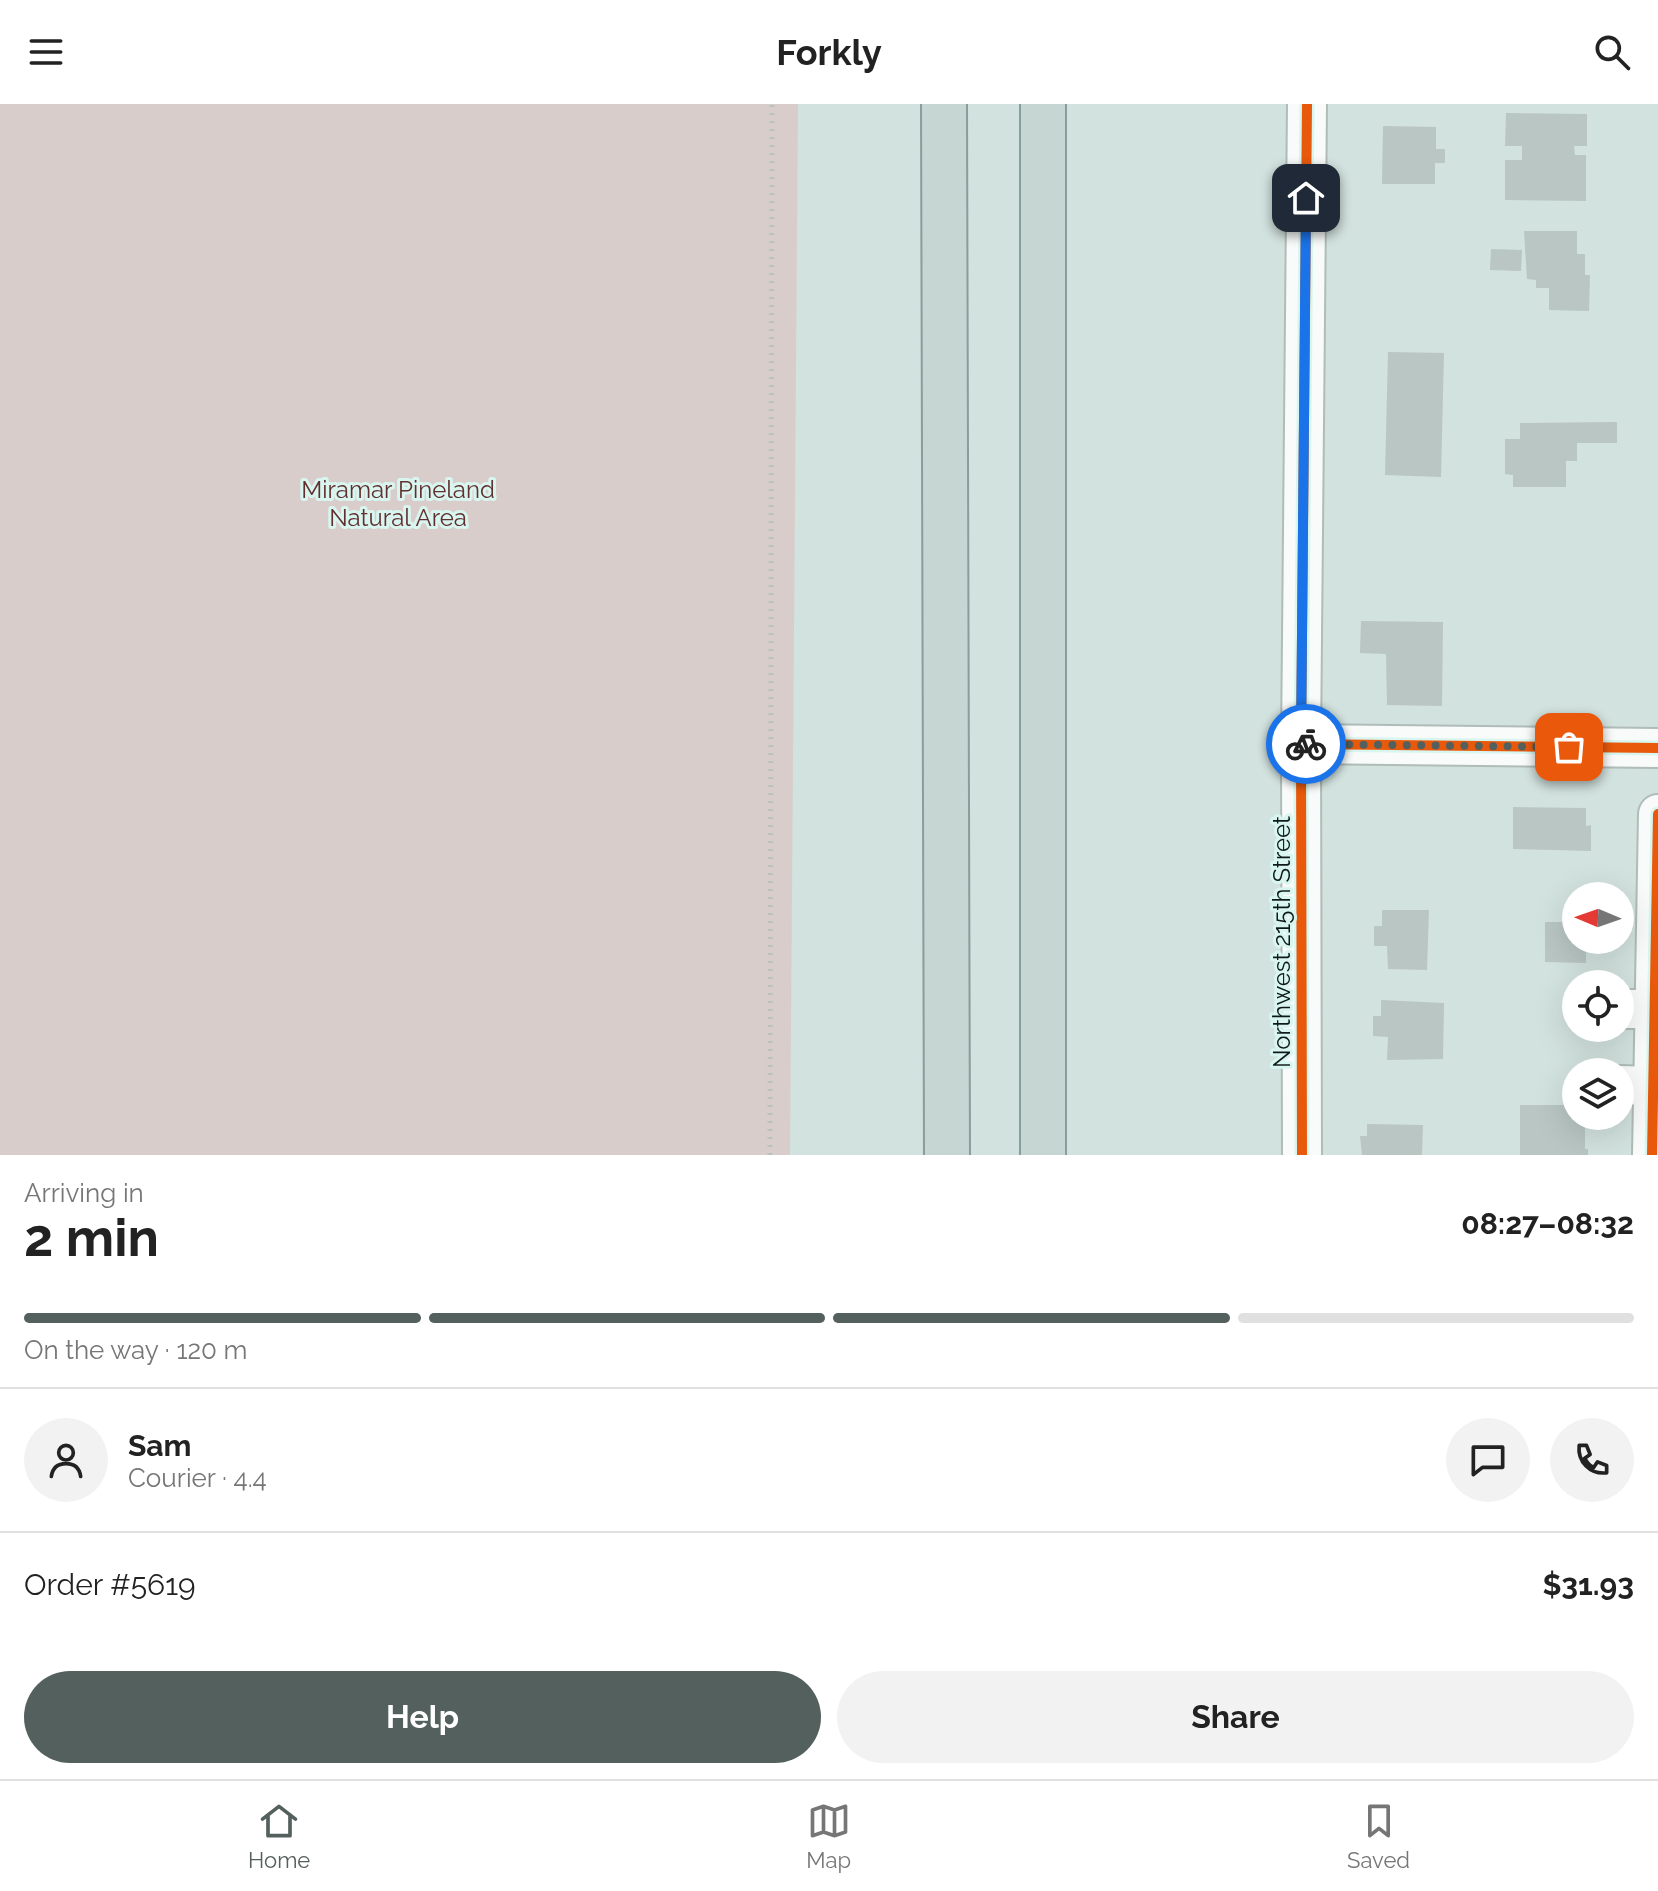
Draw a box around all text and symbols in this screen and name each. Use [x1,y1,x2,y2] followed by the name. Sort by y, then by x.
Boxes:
[24,30,68,74] icon: menu
[1590,30,1634,74] icon: search
[776,31,882,73] text: Forkly
[1272,164,1340,232] pin
[1284,176,1328,220] icon: home
[301,475,495,532] park label: Miramar Pineland Natural Area
[1266,704,1346,784] courier
[1535,713,1603,781] pin
[1284,722,1328,766] icon: bike
[1547,725,1591,769] icon: bag
[1267,816,1296,1068] street label: Northwest 215th Street
[1562,882,1634,954] north arrow
[1562,882,1634,1130] map controls
[1562,970,1634,1042] button: locate
[1562,1058,1634,1130] button: layers
[24,1178,144,1208] text: Arriving in
[1461,1206,1634,1241] text: 08:27–08:32
[24,1207,159,1268] text: 2 min
[24,1335,248,1365] text: On the way · 120 m
[24,1418,108,1502] button: person
[1446,1418,1530,1502] button: chat
[1550,1418,1634,1502] button: phone
[128,1428,191,1463] text: Sam
[128,1463,267,1493] text: Courier · 4.4
[24,1567,196,1602] text: Order #5619
[1542,1567,1634,1602] text: $31.93
[24,1671,821,1763] button: Help
[837,1671,1634,1763] button: Share
[248,1799,310,1873] tab: Home
[806,1799,851,1873] tab: Map
[1347,1799,1410,1873] tab: Saved

